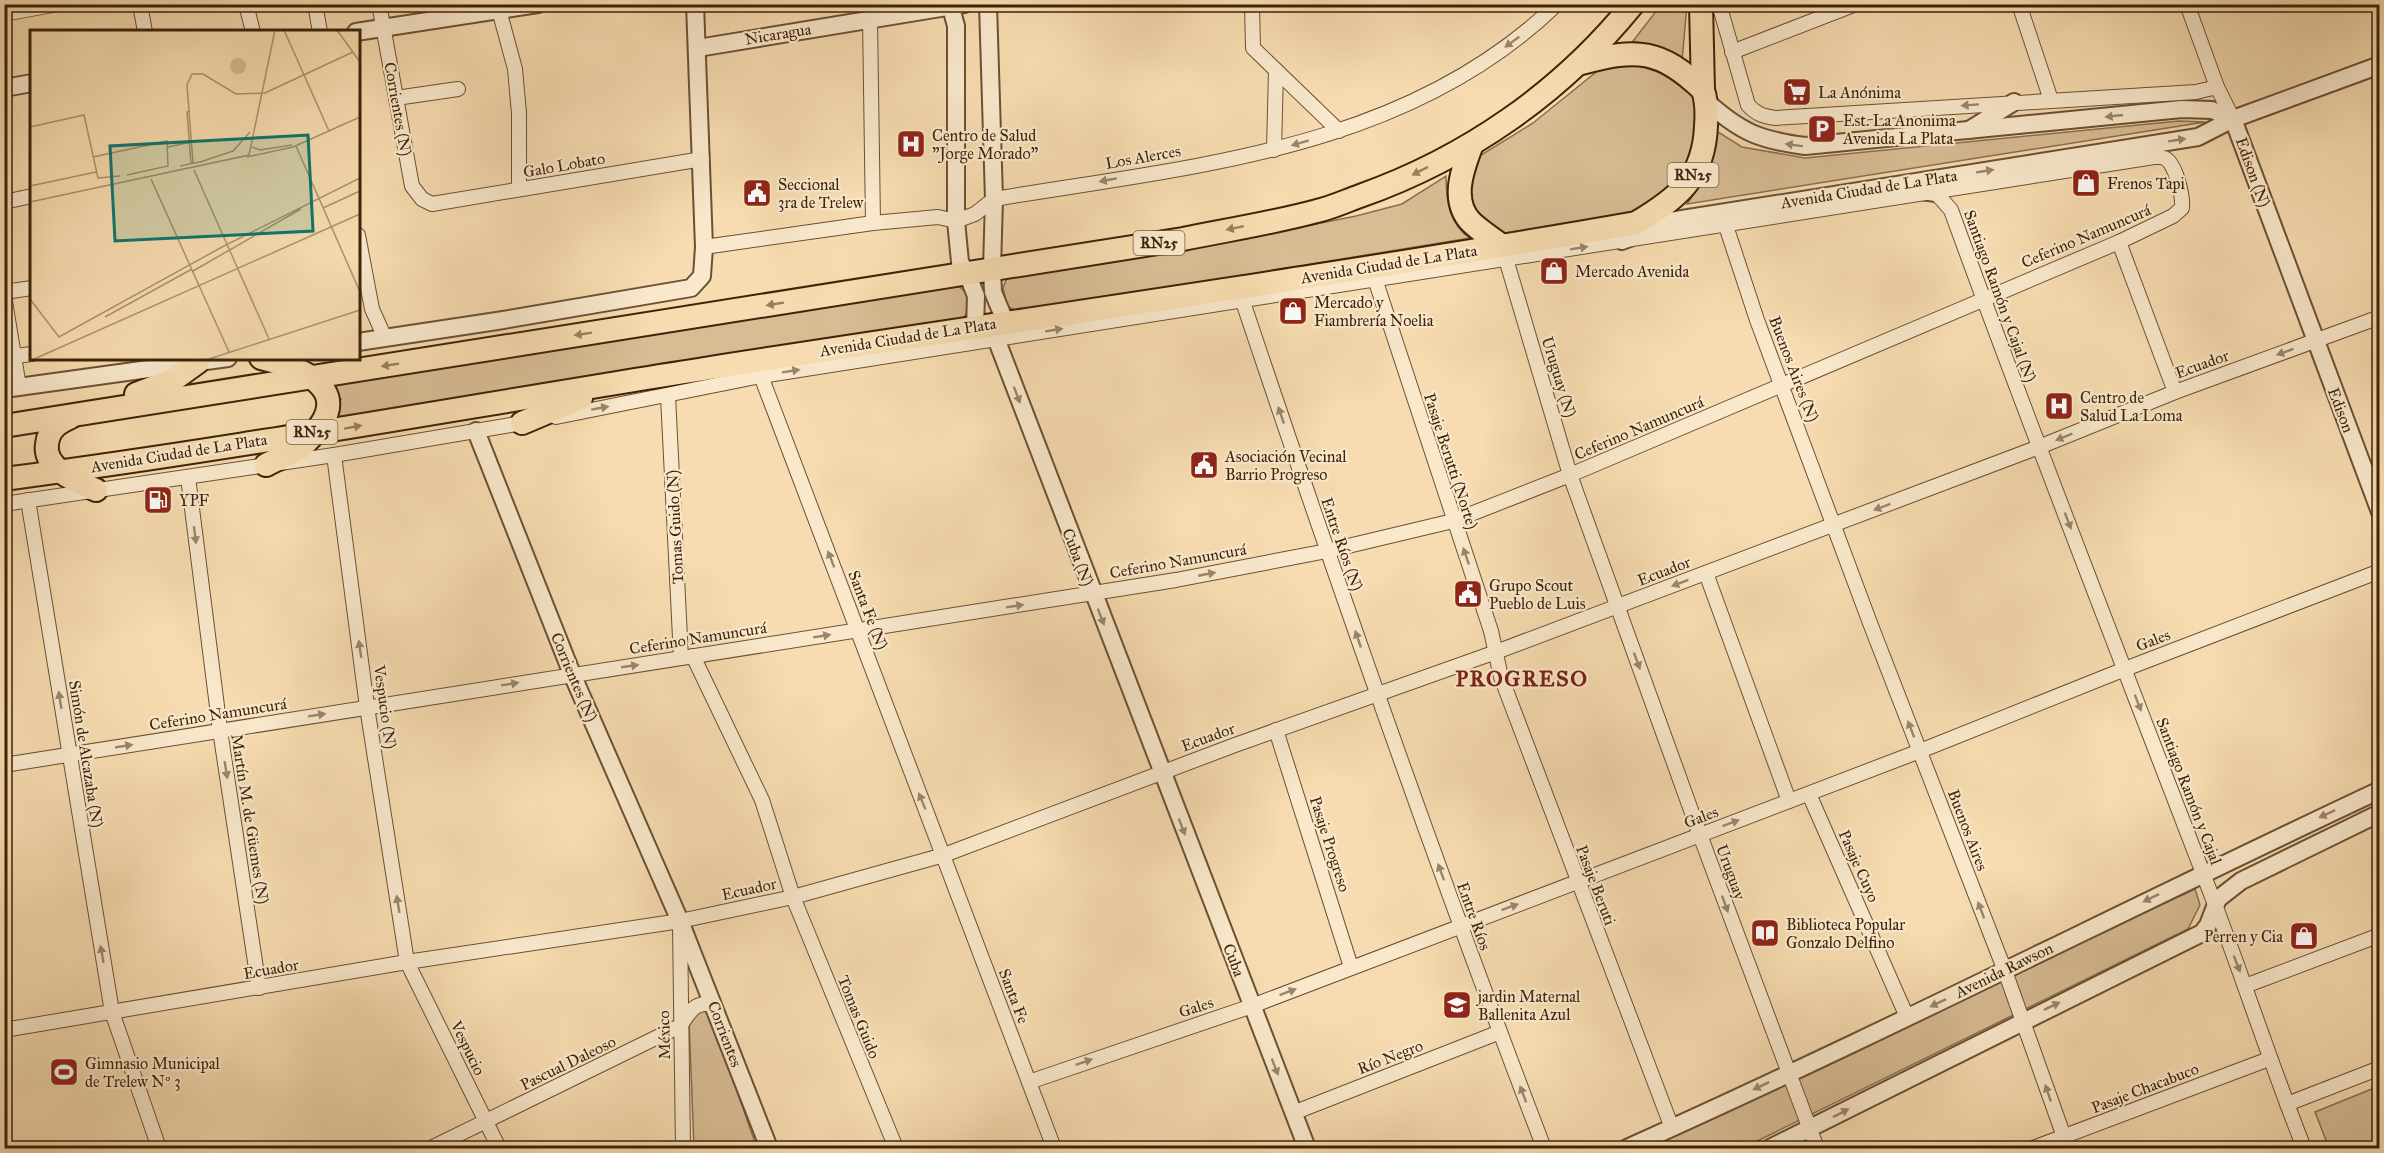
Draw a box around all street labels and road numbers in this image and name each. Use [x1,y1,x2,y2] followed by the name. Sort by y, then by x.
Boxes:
[743,19,813,50] street label: Nicaragua
[379,61,416,158] street label: Corrientes (N)
[2231,135,2274,210] street label: Edison (N)
[1104,141,1182,173] street label: Los Alerces
[522,148,606,182] street label: Galo Lobato
[1668,163,1718,187] road number: RN25
[1778,166,1959,212] street label: Avenida Ciudad de La Plata
[2018,200,2154,272] street label: Ceferino Namuncurá
[1959,207,2040,385] street label: Santiago Ramón y Cajal (N)
[1134,231,1184,255] road number: RN25
[1298,241,1479,287] street label: Avenida Ciudad de La Plata
[1764,313,1823,425] street label: Buenos Aires (N)
[817,314,998,360] street label: Avenida Ciudad de La Plata
[1537,334,1580,420] street label: Uruguay (N)
[2173,346,2231,382] street label: Ecuador
[2324,385,2358,435] street label: Edison
[1419,391,1482,532] street label: Pasaje Berutti (Norte)
[1571,392,1707,464] street label: Ceferino Namuncurá
[286,420,338,444] road number: RN25
[88,430,269,476] street label: Avenida Ciudad de La Plata
[663,469,688,585] street label: Tomas Guido (N)
[1316,495,1367,594] street label: Entre Ríos (N)
[1057,526,1098,589] street label: Cuba (N)
[1108,540,1248,582] street label: Ceferino Namuncurá
[1635,552,1693,590] street label: Ecuador
[843,568,892,653] street label: Santa Fe (N)
[628,618,768,658] street label: Ceferino Namuncurá
[2133,625,2173,655] street label: Gales
[546,630,601,725] street label: Corrientes (N)
[369,663,400,750] street label: Vespucio (N)
[64,679,107,829] street label: Simón de Alcazaba (N)
[148,694,288,734] street label: Ceferino Namuncurá
[2151,715,2226,868] street label: Santiago Ramón y Cajal
[1179,719,1237,755] street label: Ecuador
[226,733,273,905] street label: Martín M. de Güemes (N)
[1944,787,1992,873] street label: Buenos Aires
[1305,794,1354,895] street label: Pasaje Progreso
[1681,802,1721,832] street label: Gales
[1835,827,1883,905] street label: Pasaje Cuyo
[1572,842,1620,928] street label: Pasaje Beruti
[1711,842,1750,903] street label: Uruguay
[720,874,778,904] street label: Ecuador
[1453,879,1495,953] street label: Entre Ríos
[1951,938,2056,1002] street label: Avenida Rawson
[1219,941,1249,979] street label: Cuba
[242,955,300,983] street label: Ecuador
[995,966,1033,1026] street label: Santa Fe
[834,973,884,1061] street label: Tomas Guido
[1176,992,1216,1021] street label: Gales
[704,998,746,1070] street label: Corrientes
[654,1010,674,1060] street label: México
[446,1017,489,1078] street label: Vespucio
[517,1032,619,1094] street label: Pascual Daleoso
[1355,1036,1426,1079] street label: Río Negro
[2089,1059,2201,1117] street label: Pasaje Chacabuco

